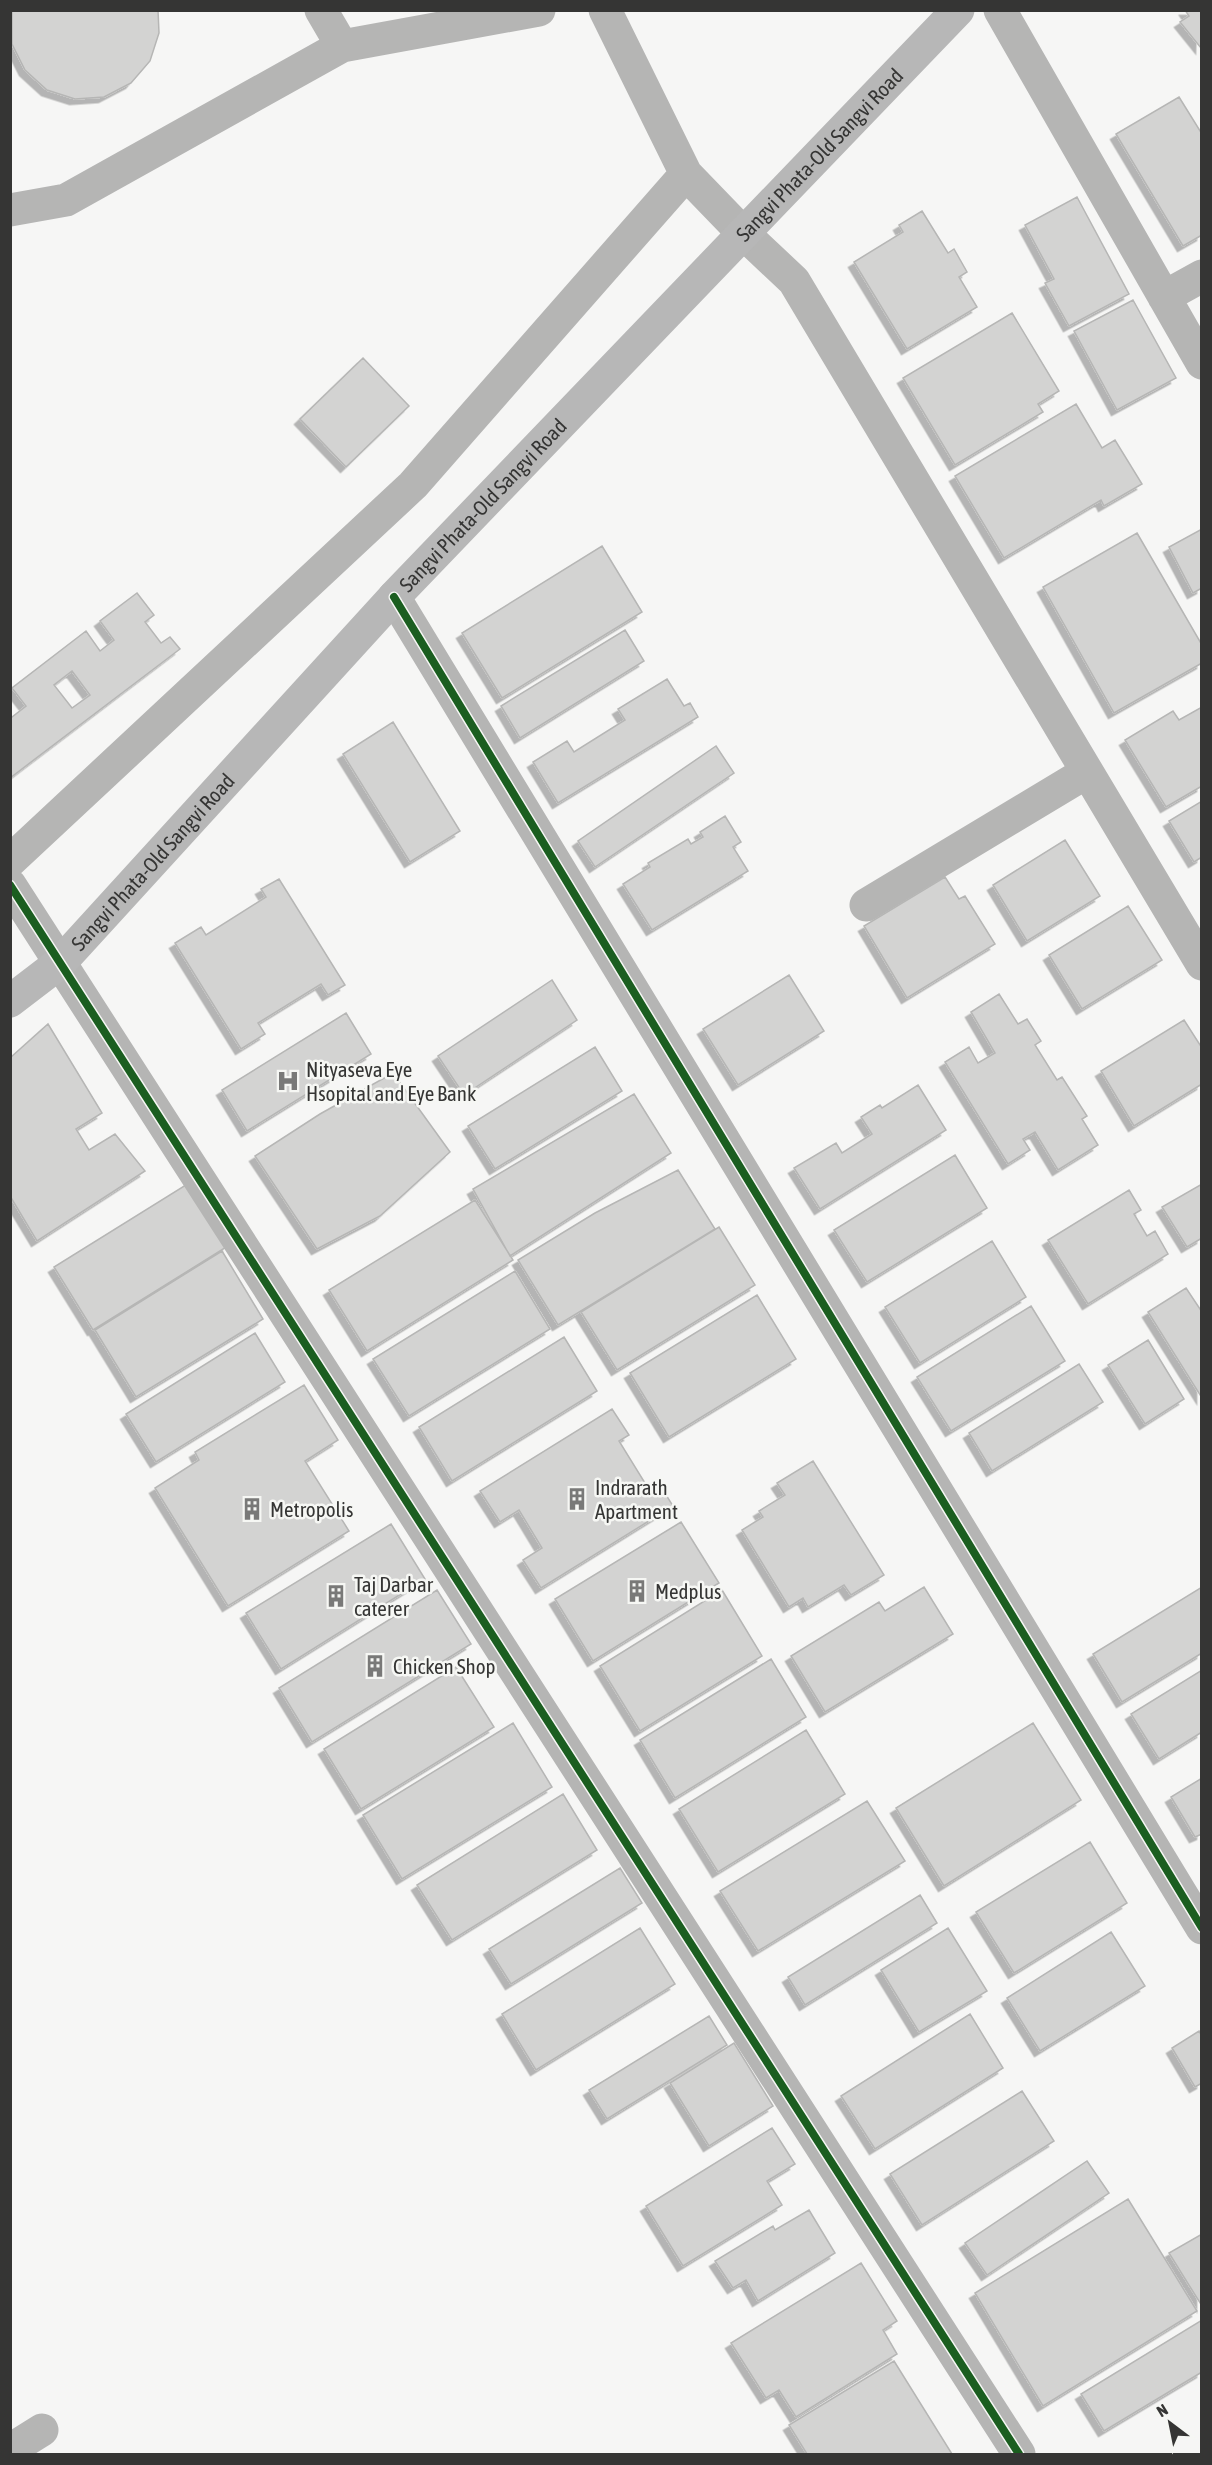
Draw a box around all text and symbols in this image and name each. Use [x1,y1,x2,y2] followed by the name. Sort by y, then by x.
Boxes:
[731,63,908,246] street label: Sangvi Phata-Old Sangvi Road
[394,414,571,596] street label: Sangvi Phata-Old Sangvi Road
[66,769,239,955] street label: Sangvi Phata-Old Sangvi Road
[306,1057,476,1105] place label: Nityaseva Eye Hsopital and Eye Bank
[275,1068,301,1094] hospital icon: Nityaseva Eye Hsopital and Eye Bank
[595,1475,678,1523] place label: Indrarath Apartment
[564,1486,590,1512] building icon: Indrarath Apartment
[239,1496,265,1522] building icon: Metropolis
[270,1497,353,1521] place label: Metropolis
[354,1572,434,1620] place label: Taj Darbar caterer
[624,1578,650,1604] building icon: Medplus
[655,1579,722,1603] place label: Medplus
[323,1583,349,1609] building icon: Taj Darbar caterer
[362,1653,388,1679] building icon: Chicken Shop
[393,1654,496,1678] place label: Chicken Shop
[1140,2393,1200,2453] north arrow
[1153,2400,1171,2420] text: N

